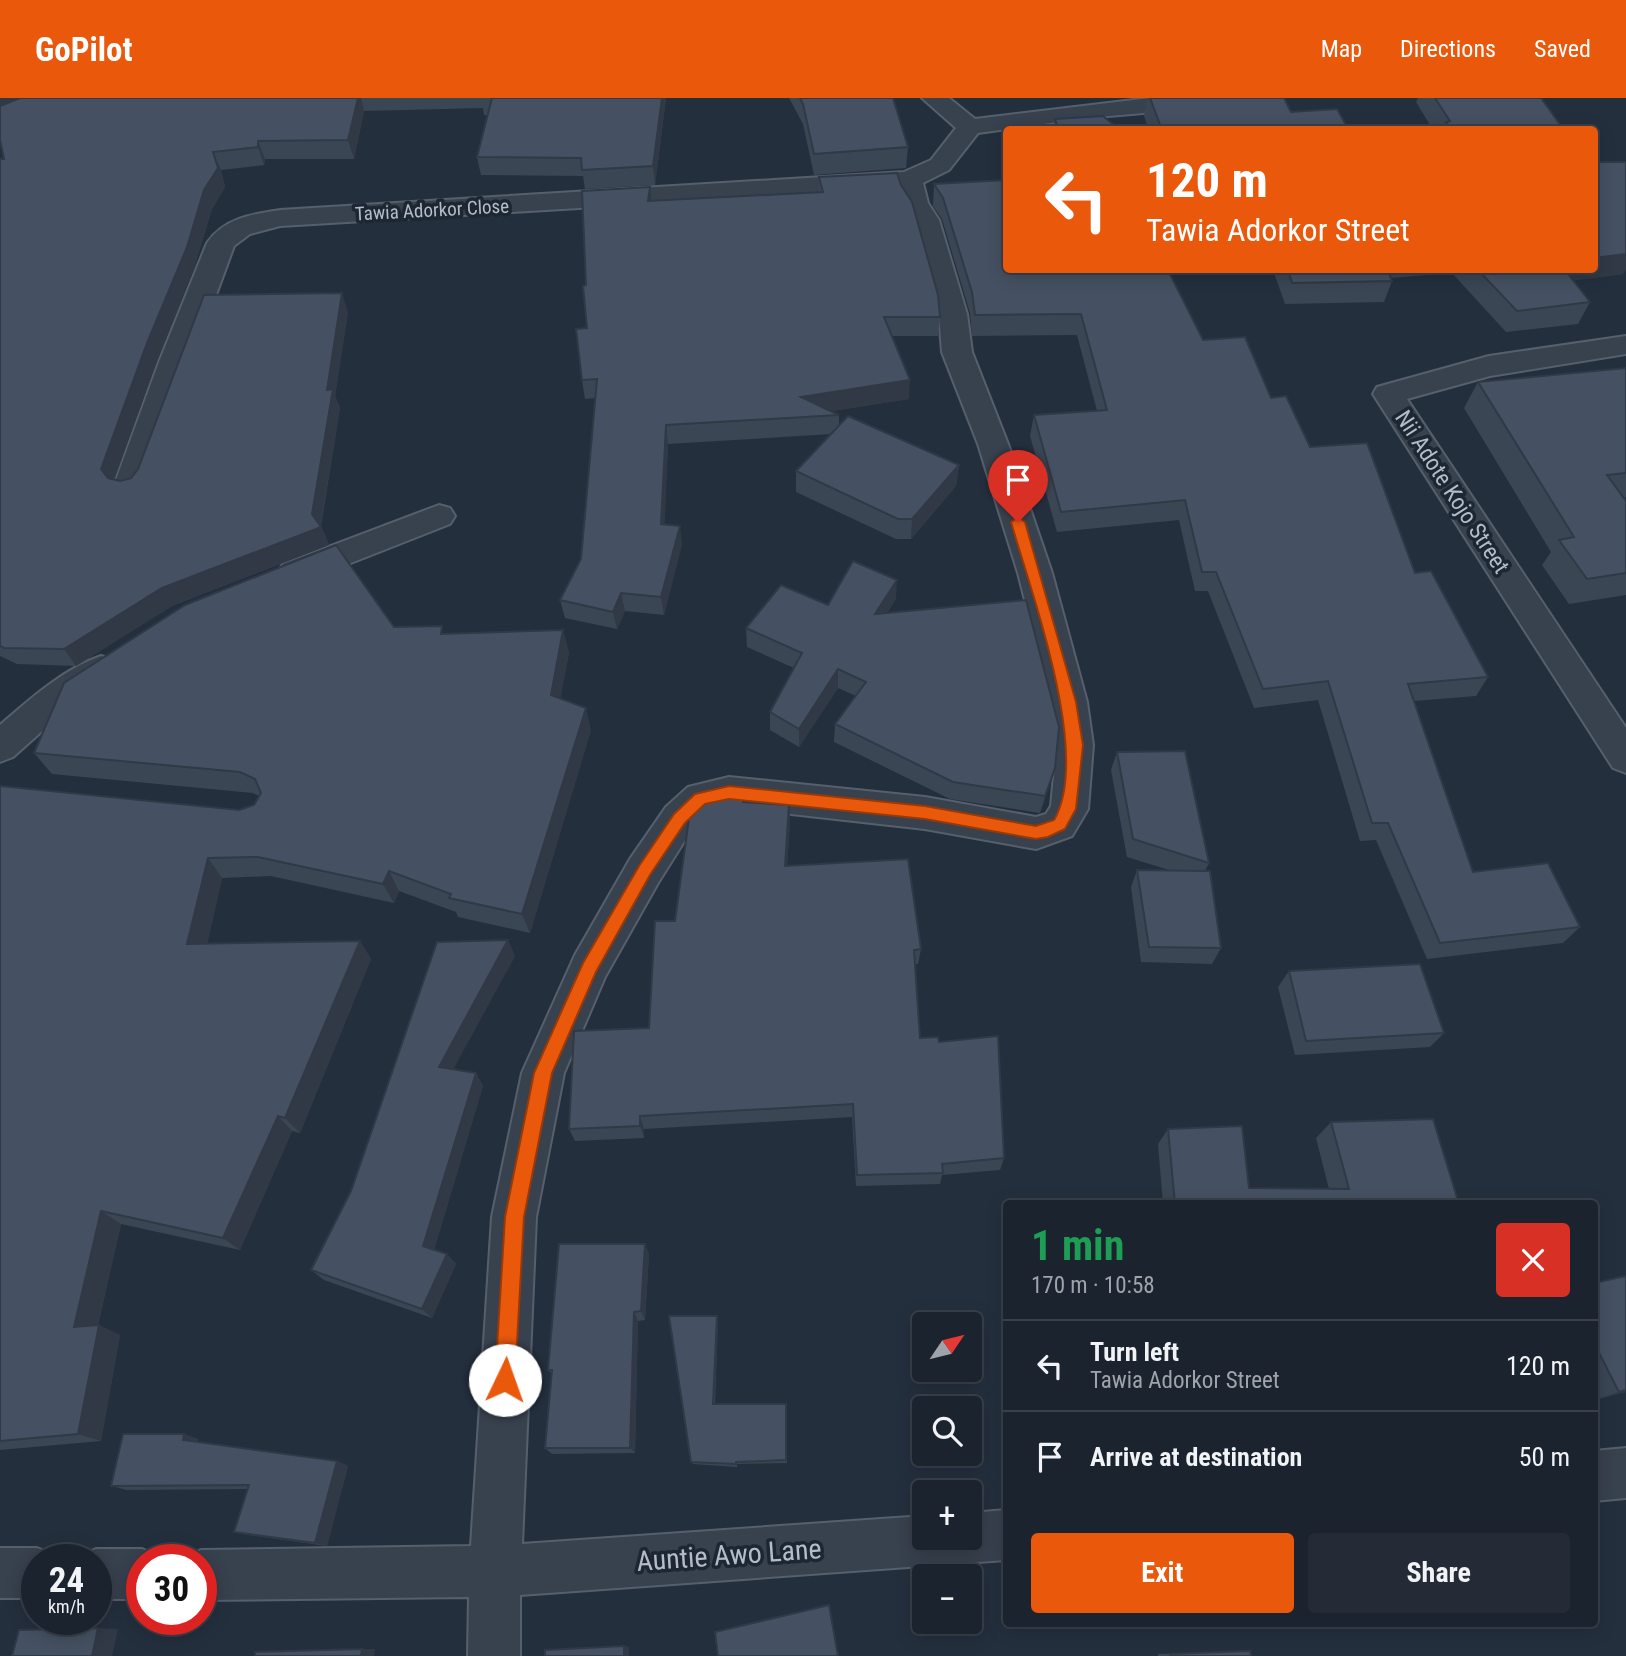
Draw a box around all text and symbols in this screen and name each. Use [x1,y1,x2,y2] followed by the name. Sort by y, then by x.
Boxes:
[35,30,133,69] text: GoPilot
[1321,35,1362,63] text: Map
[1400,35,1496,63] text: Directions
[1534,35,1591,63] text: Saved
[1146,152,1268,209] text: 120 m
[1031,154,1122,245] icon: left
[354,194,510,226] street label: Tawia Adorkor Close
[1146,211,1410,249] text: Tawia Adorkor Street
[1389,405,1515,579] street label: Nii Adote Kojo Street
[988,450,1048,522] pin
[999,461,1037,499] icon: arrive
[1031,1221,1124,1270] text: 1 min
[1496,1223,1570,1297] button: close
[1031,1272,1155,1299] text: 170 m · 10:58
[912,1312,982,1382] north arrow
[912,1312,982,1634] map controls
[1090,1337,1179,1367] text: Turn left
[468,1343,542,1417] position arrow
[1031,1347,1069,1385] icon: left
[1506,1351,1570,1381] text: 120 m
[1090,1367,1280,1394] text: Tawia Adorkor Street
[912,1396,982,1466] button: search
[1031,1438,1069,1476] icon: arrive
[1090,1442,1302,1472] text: Arrive at destination
[1519,1442,1570,1472] text: 50 m
[912,1480,982,1550] button: +
[635,1532,823,1578] street label: Auntie Awo Lane
[1031,1533,1294,1613] button: Exit
[1308,1533,1570,1613] button: Share
[126,1544,217,1635] speed limit sign: 30
[49,1560,84,1601] text: 24
[912,1564,982,1634] button: −
[48,1596,85,1617] text: km/h

